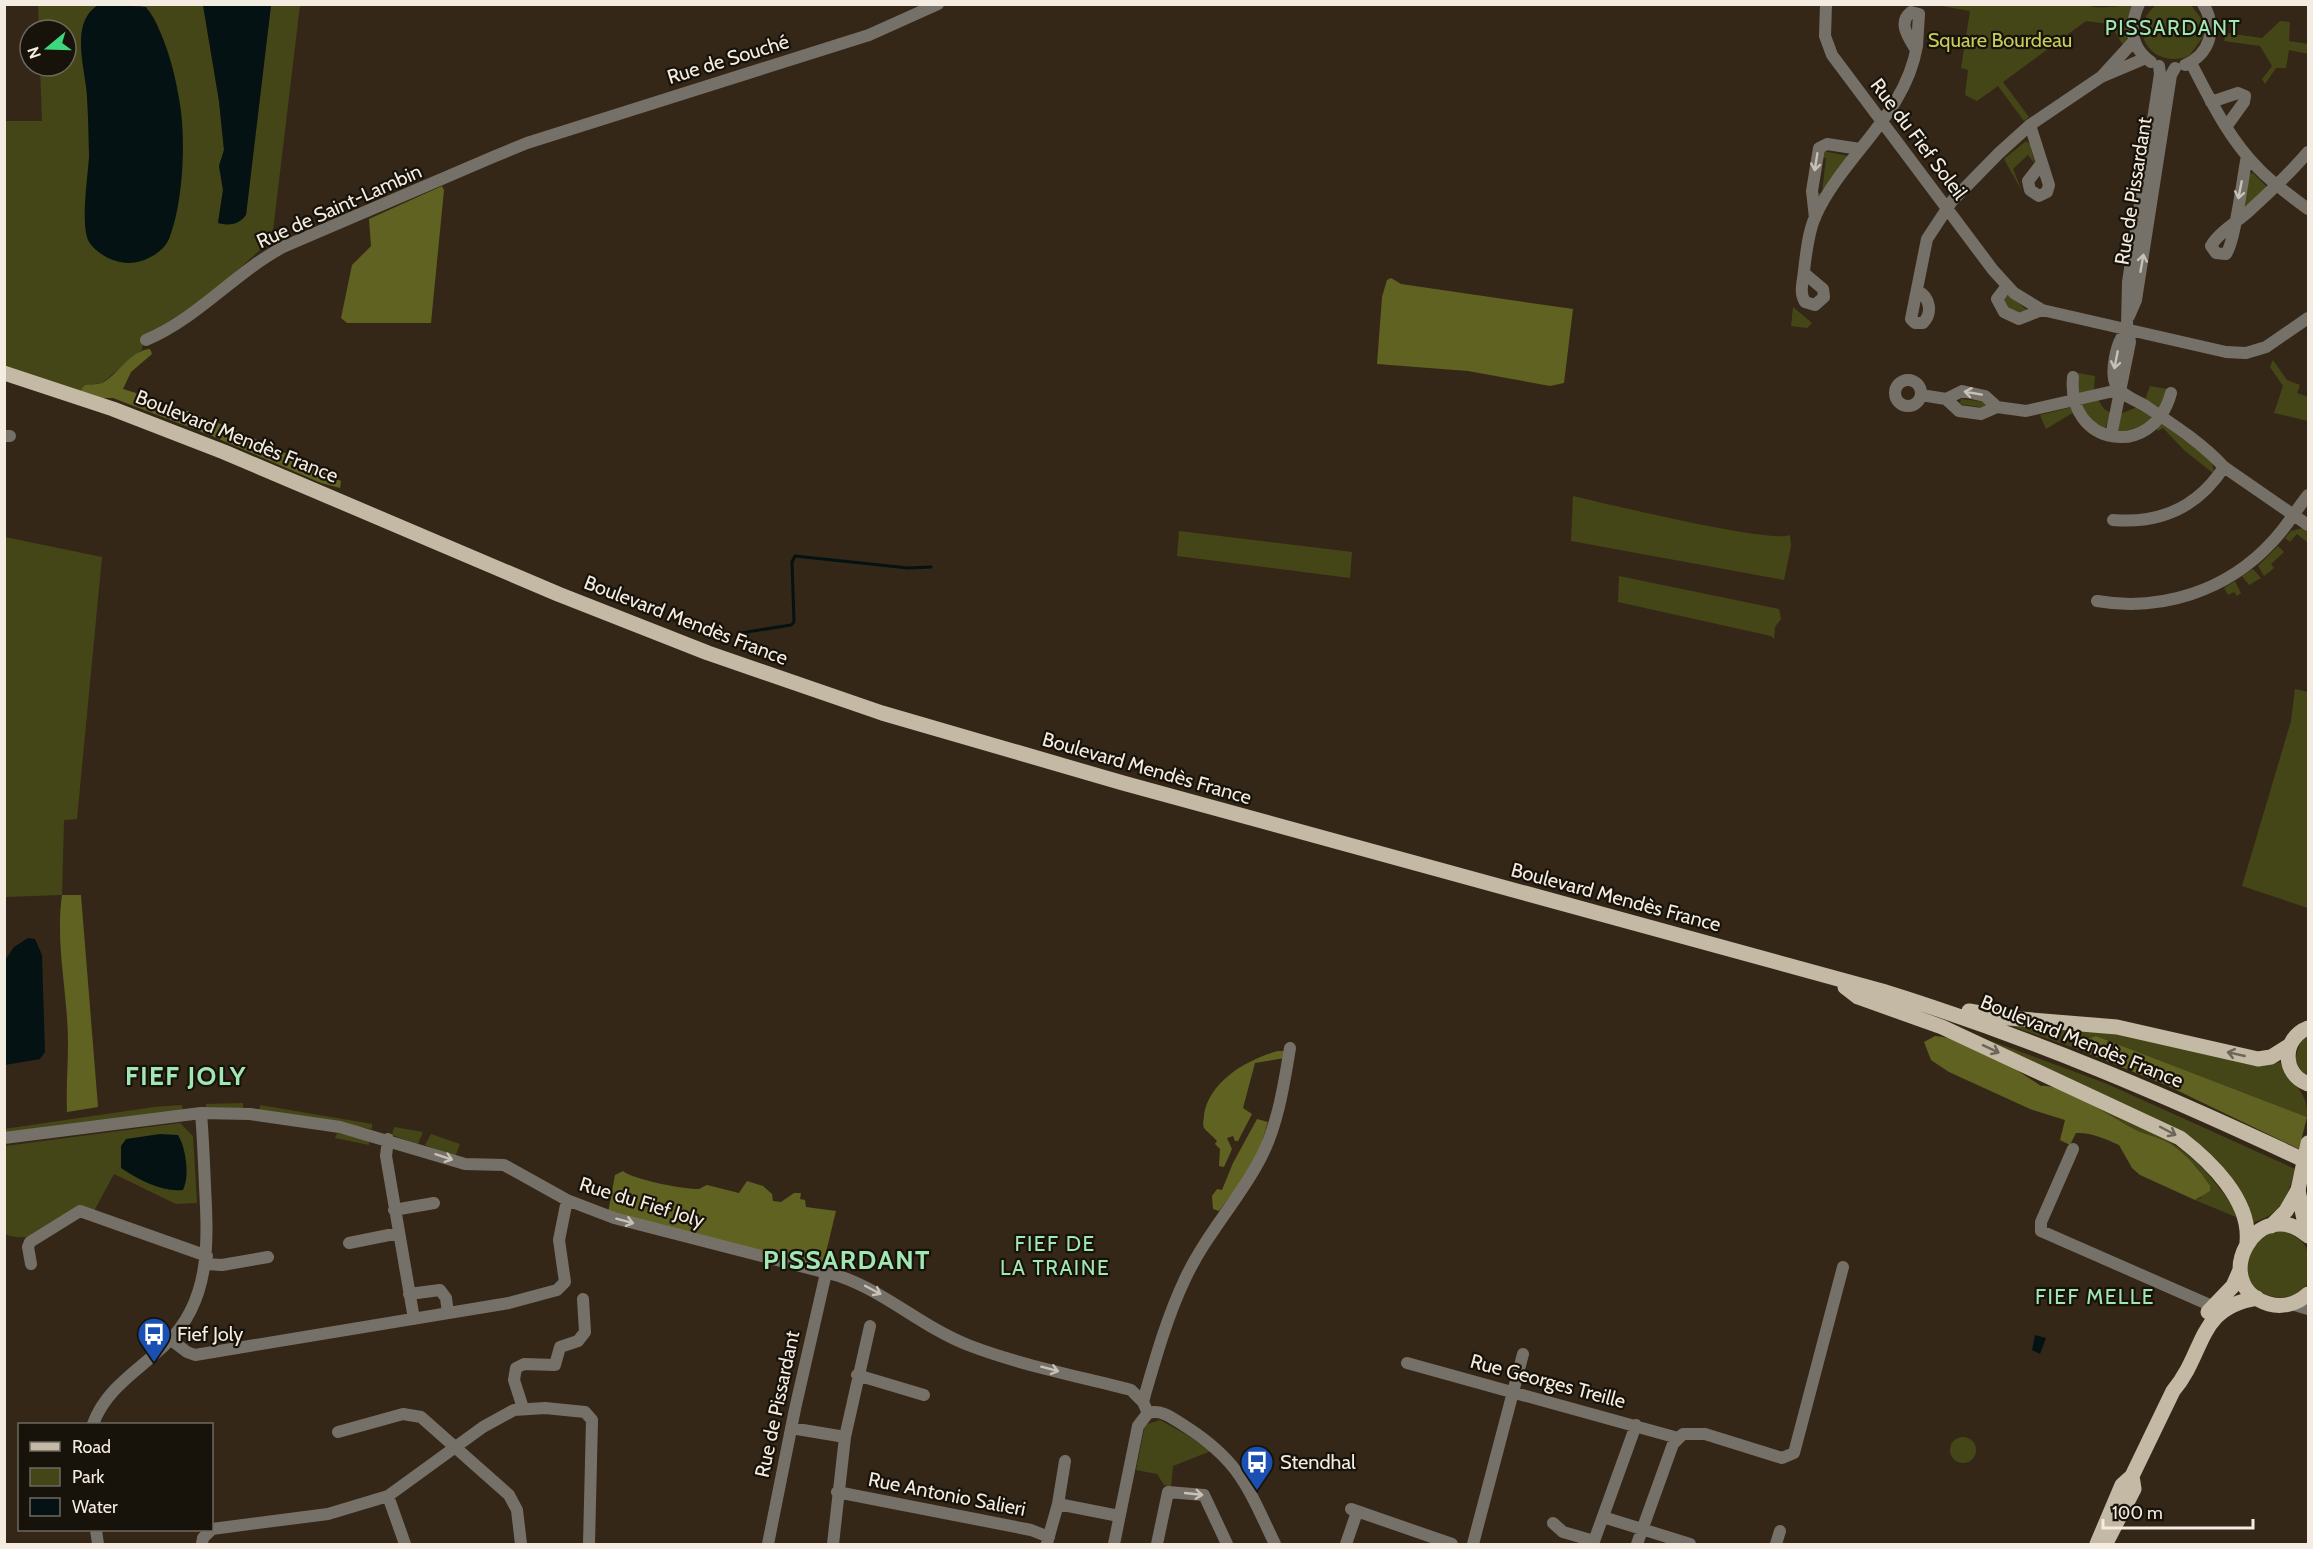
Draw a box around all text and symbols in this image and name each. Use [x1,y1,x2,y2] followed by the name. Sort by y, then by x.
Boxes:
[2105,15,2241,40] district label: PISSARDANT
[18,18,78,78] north arrow
[1928,28,2072,52] park label: Square Bourdeau
[664,29,792,89] street label: Rue de Souché
[23,44,45,61] text: N
[1866,74,1973,205] street label: Rue du Fief Soleil
[2109,115,2157,267] street label: Rue de Pissardant
[1810,151,1821,171] one-way arrow
[253,159,425,253] street label: Rue de Saint-Lambin
[2234,180,2245,200] one-way arrow
[2137,254,2148,273] one-way arrow
[2110,350,2121,369] one-way arrow
[132,384,342,488] street label: Boulevard Mendès France
[1964,387,1983,398] one-way arrow
[581,570,791,670] street label: Boulevard Mendès France
[1040,727,1254,809] street label: Boulevard Mendès France
[1508,857,1724,937] street label: Boulevard Mendès France
[1977,989,2187,1093] street label: Boulevard Mendès France
[1981,1044,1999,1056] one-way arrow
[2227,1048,2246,1060] one-way arrow
[125,1060,247,1092] district label: FIEF JOLY
[2158,1126,2176,1137] one-way arrow
[434,1153,453,1164] one-way arrow
[577,1172,707,1232] street label: Rue du Fief Joly
[615,1216,634,1227] one-way arrow
[1000,1231,1110,1280] district label: FIEF DE LA TRAINE
[763,1244,931,1276] district label: PISSARDANT
[864,1284,881,1296] one-way arrow
[2035,1284,2155,1309] district label: FIEF MELLE
[136,1316,172,1363] bus stop icon: Fief Joly
[177,1322,243,1346] place label: Fief Joly
[750,1328,804,1479] street label: Rue de Pissardant
[1468,1349,1628,1413] street label: Rue Georges Treille
[1040,1363,1059,1375] one-way arrow
[18,1423,213,1531] legend
[72,1436,111,1458] text: Road
[1239,1444,1275,1491] bus stop icon: Stendhal
[1280,1450,1356,1474] place label: Stendhal
[72,1466,105,1488] text: Park
[866,1467,1028,1521] street label: Rue Antonio Salieri
[1183,1489,1203,1500] one-way arrow
[2103,1492,2253,1530] scale bar
[72,1496,118,1518] text: Water
[2112,1502,2163,1524] text: 100 m

